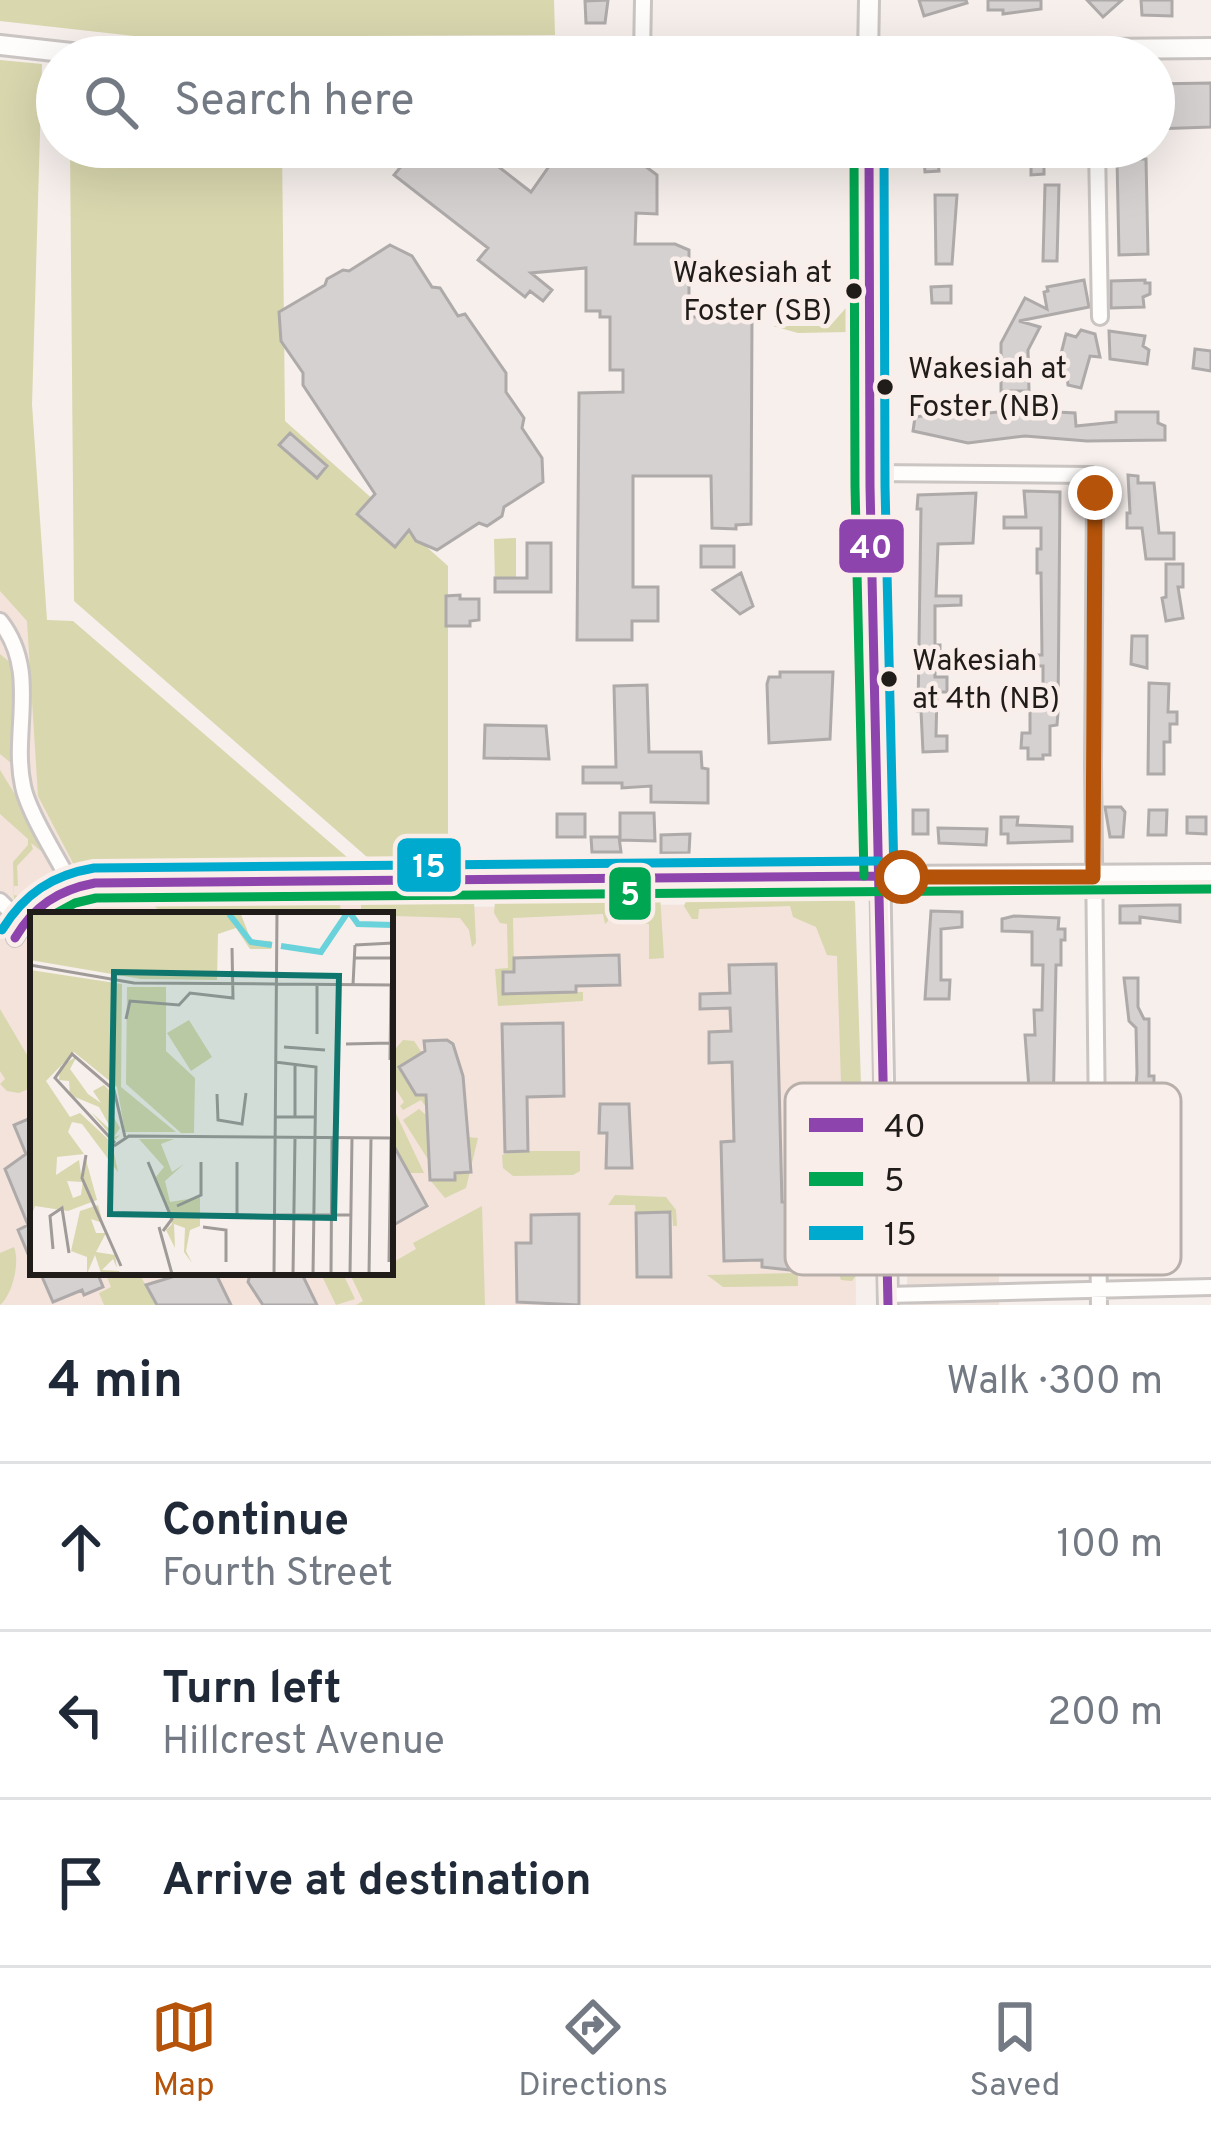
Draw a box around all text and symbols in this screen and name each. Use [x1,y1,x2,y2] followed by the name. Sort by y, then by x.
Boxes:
[36,36,1175,168] search box
[78,69,144,135] icon: search
[174,74,414,131] text: Search here
[673,256,832,331] place label: Wakesiah at Foster (SB)
[843,280,865,302] marker: Wakesiah at Foster (SB)
[908,352,1067,427] place label: Wakesiah at Foster (NB)
[874,376,896,398] marker: Wakesiah at Foster (NB)
[1068,466,1122,520] route end
[837,517,906,575] line badge: 40
[850,529,892,571] text: 40
[912,644,1060,719] place label: Wakesiah at 4th (NB)
[878,668,900,690] marker: Wakesiah at 4th (NB)
[395,836,463,894] line badge: 15
[412,848,446,890] text: 15
[875,850,929,904] route start
[607,865,653,922] line badge: 5
[620,876,640,918] text: 5
[30,912,393,1275] inset map
[785,1083,1181,1275] legend
[884,1108,926,1150] text: 40
[884,1162,905,1204] text: 5
[884,1216,917,1258] text: 15
[48,1351,183,1416] text: 4 min
[946,1359,1163,1408] text: Walk · 300 m
[162,1494,349,1551] text: Continue
[48,1514,114,1580] icon: ahead
[1056,1522,1163,1571] text: 100 m
[162,1551,393,1600] text: Fourth Street
[162,1662,341,1719] text: Turn left
[48,1682,114,1748] icon: left
[1047,1690,1163,1739] text: 200 m
[162,1719,445,1768] text: Hillcrest Avenue
[48,1850,114,1916] icon: arrive
[162,1854,592,1911] text: Arrive at destination
[151,1994,217,2108] tab: Map
[518,1994,668,2108] tab: Directions
[970,1994,1060,2108] tab: Saved

